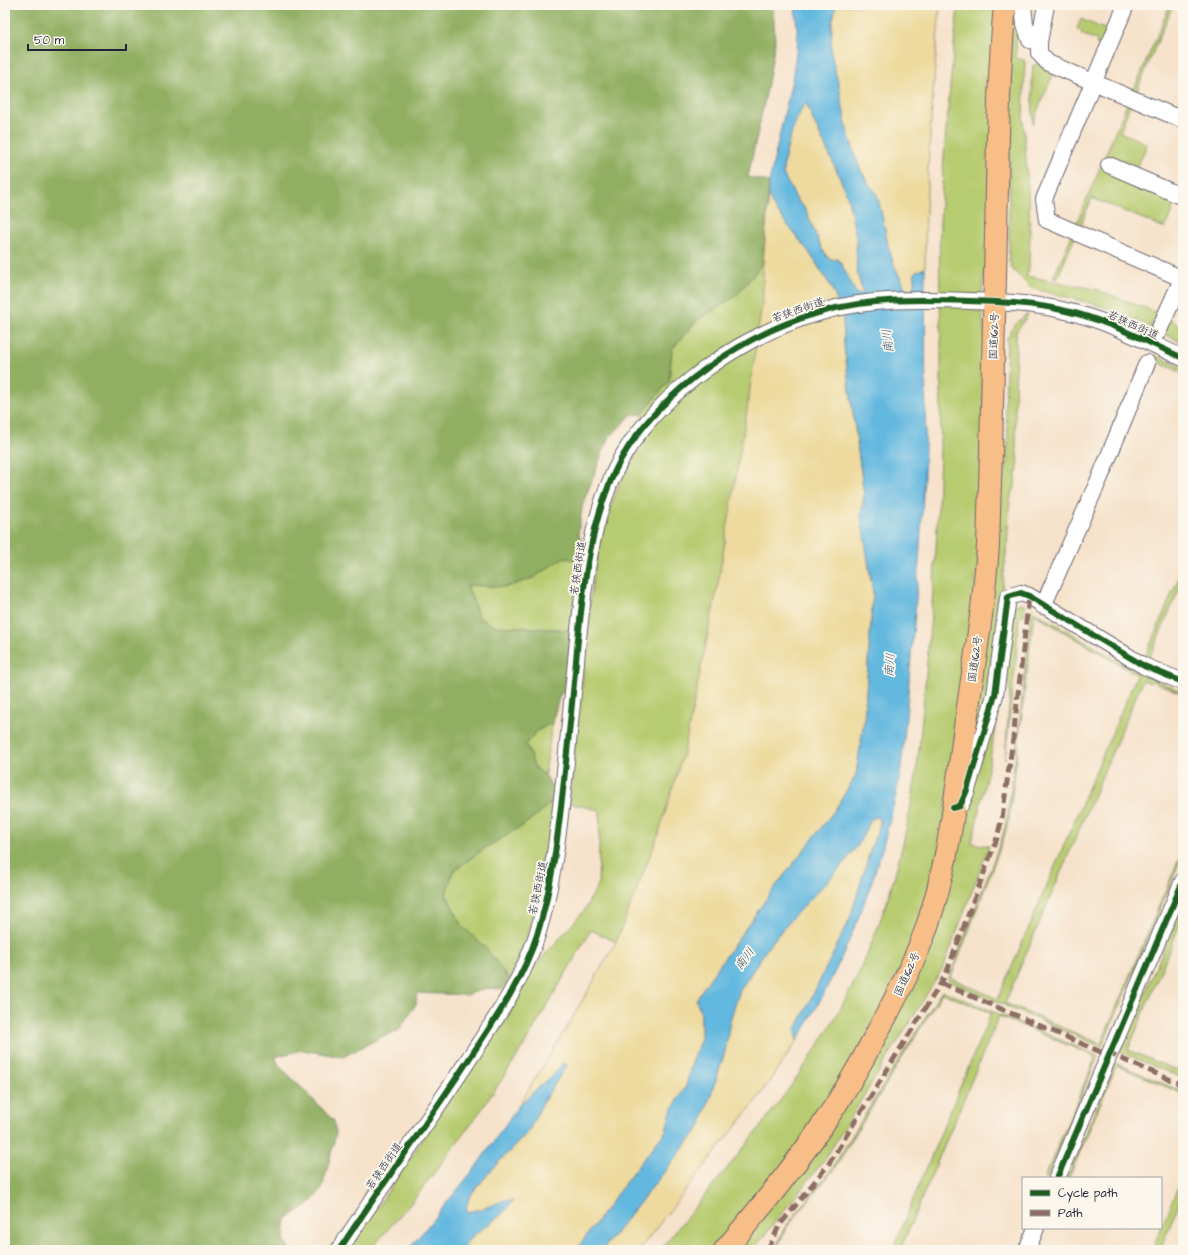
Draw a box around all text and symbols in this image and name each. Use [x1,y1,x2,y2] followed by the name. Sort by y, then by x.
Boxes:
[28,26,126,52] scale bar
[34,32,65,49] text: 50 m
[770,294,826,326] street label: 若狭西街道
[1105,307,1161,343] street label: 若狭西街道
[986,312,1002,360] street label: 国道162号
[878,328,898,354] water label: 南川
[566,540,590,596] street label: 若狭西街道
[964,634,986,684] street label: 国道162号
[881,652,899,678] water label: 南川
[525,860,551,916] street label: 若狭西街道
[731,944,759,974] water label: 南川
[890,949,924,999] street label: 国道162号
[362,1139,406,1193] street label: 若狭西街道
[1022,1177,1162,1229] legend
[1058,1185,1117,1203] text: Cycle path
[1058,1205,1083,1222] text: Path

